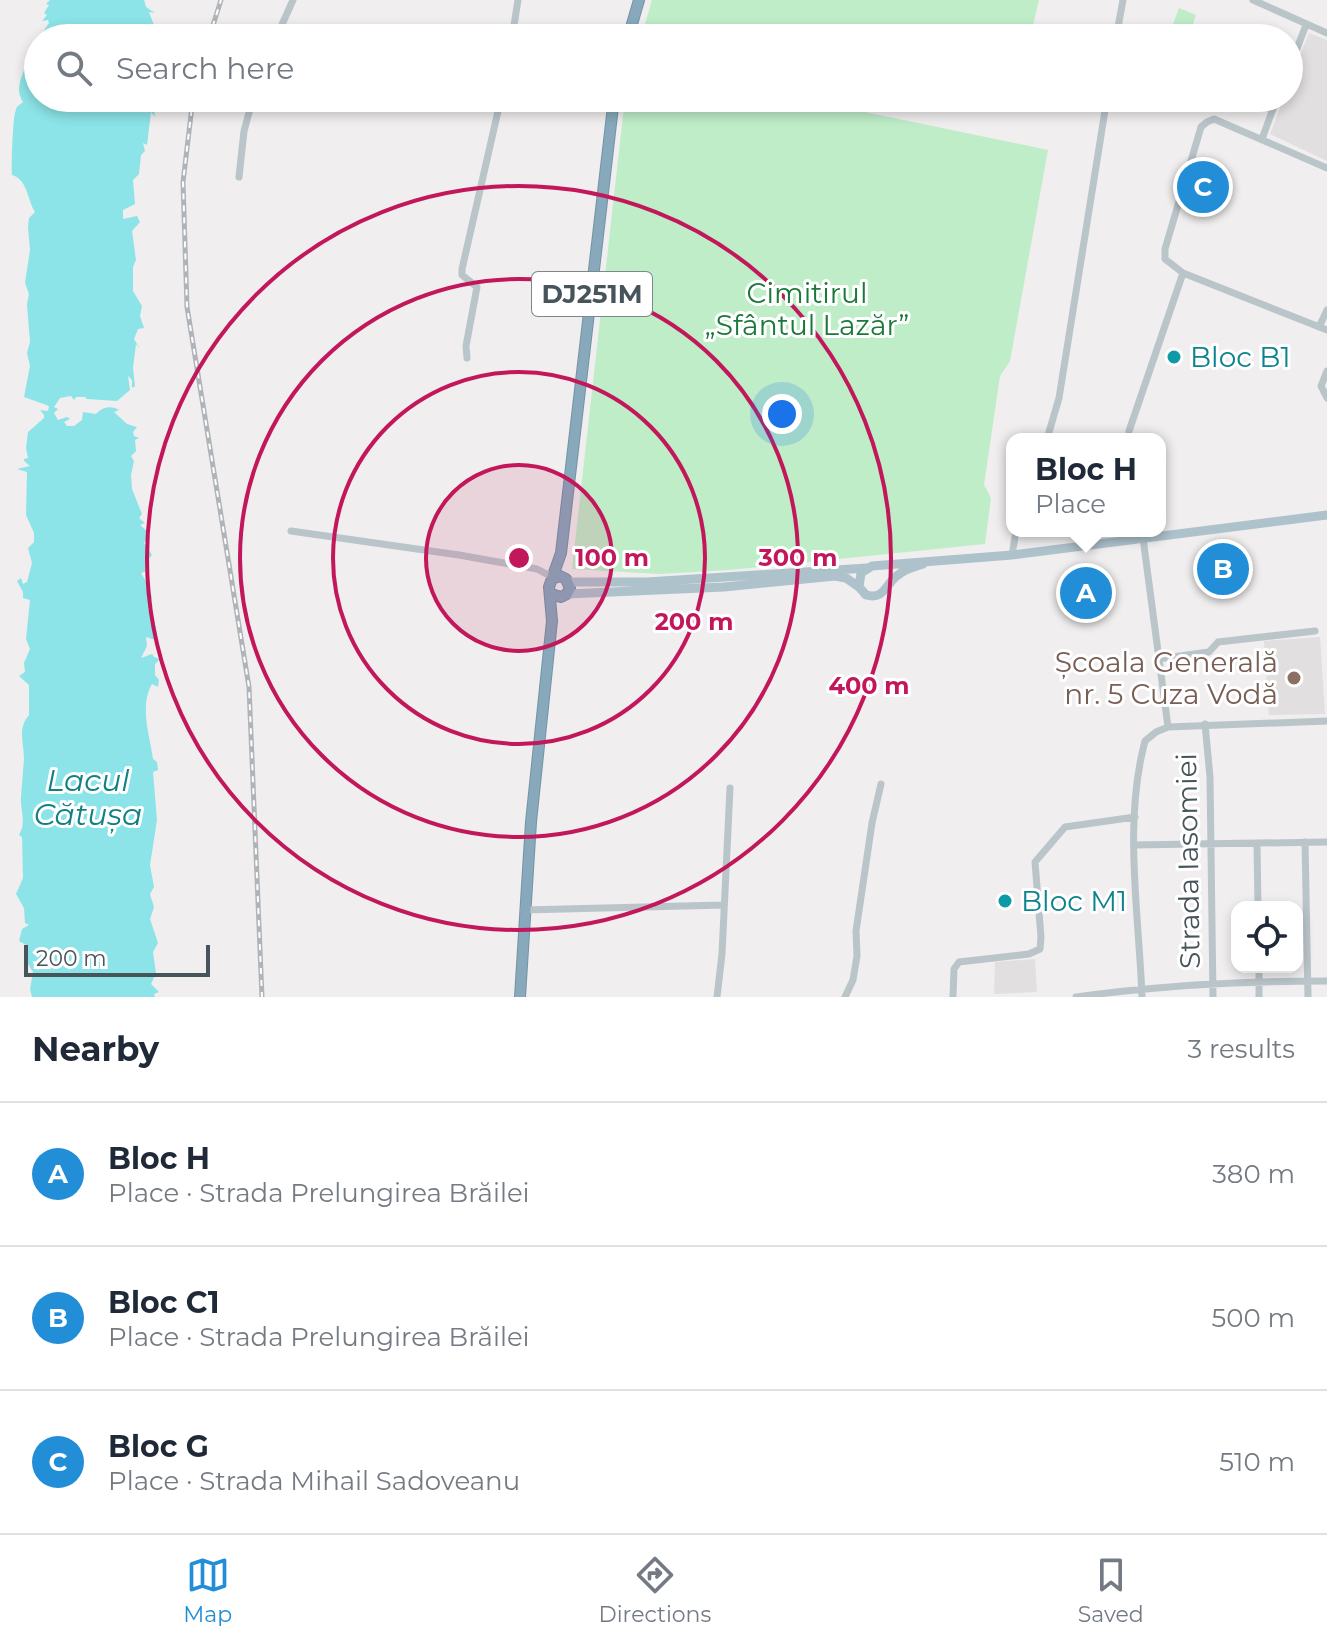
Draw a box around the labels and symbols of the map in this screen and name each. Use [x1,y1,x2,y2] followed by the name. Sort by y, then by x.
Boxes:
[1177,157,1229,217] pin: C
[532,272,652,316] road number: DJ251M
[705,276,909,342] park label: Cimitirul „Sfântul Lazăr”
[1190,340,1291,374] place label: Bloc B1
[1165,348,1183,366] marker: Bloc B1
[762,394,802,434] your location
[1197,539,1249,599] pin: B
[575,543,649,572] text: 100 m
[758,543,837,572] text: 300 m
[505,544,533,572] centre of rings
[1060,563,1112,623] pin: A
[655,607,733,636] text: 200 m
[1055,645,1278,711] place label: Școala Generală nr. 5 Cuza Vodă
[1285,669,1303,687] marker: Școala Generală nr. 5 Cuza Vodă
[828,671,910,700] text: 400 m
[1169,753,1207,969] street label: Strada Iasomiei
[34,762,142,834] water label: Lacul Cătușa
[1021,884,1127,918] place label: Bloc M1
[996,892,1014,910] marker: Bloc M1
[24,941,210,977] scale bar

